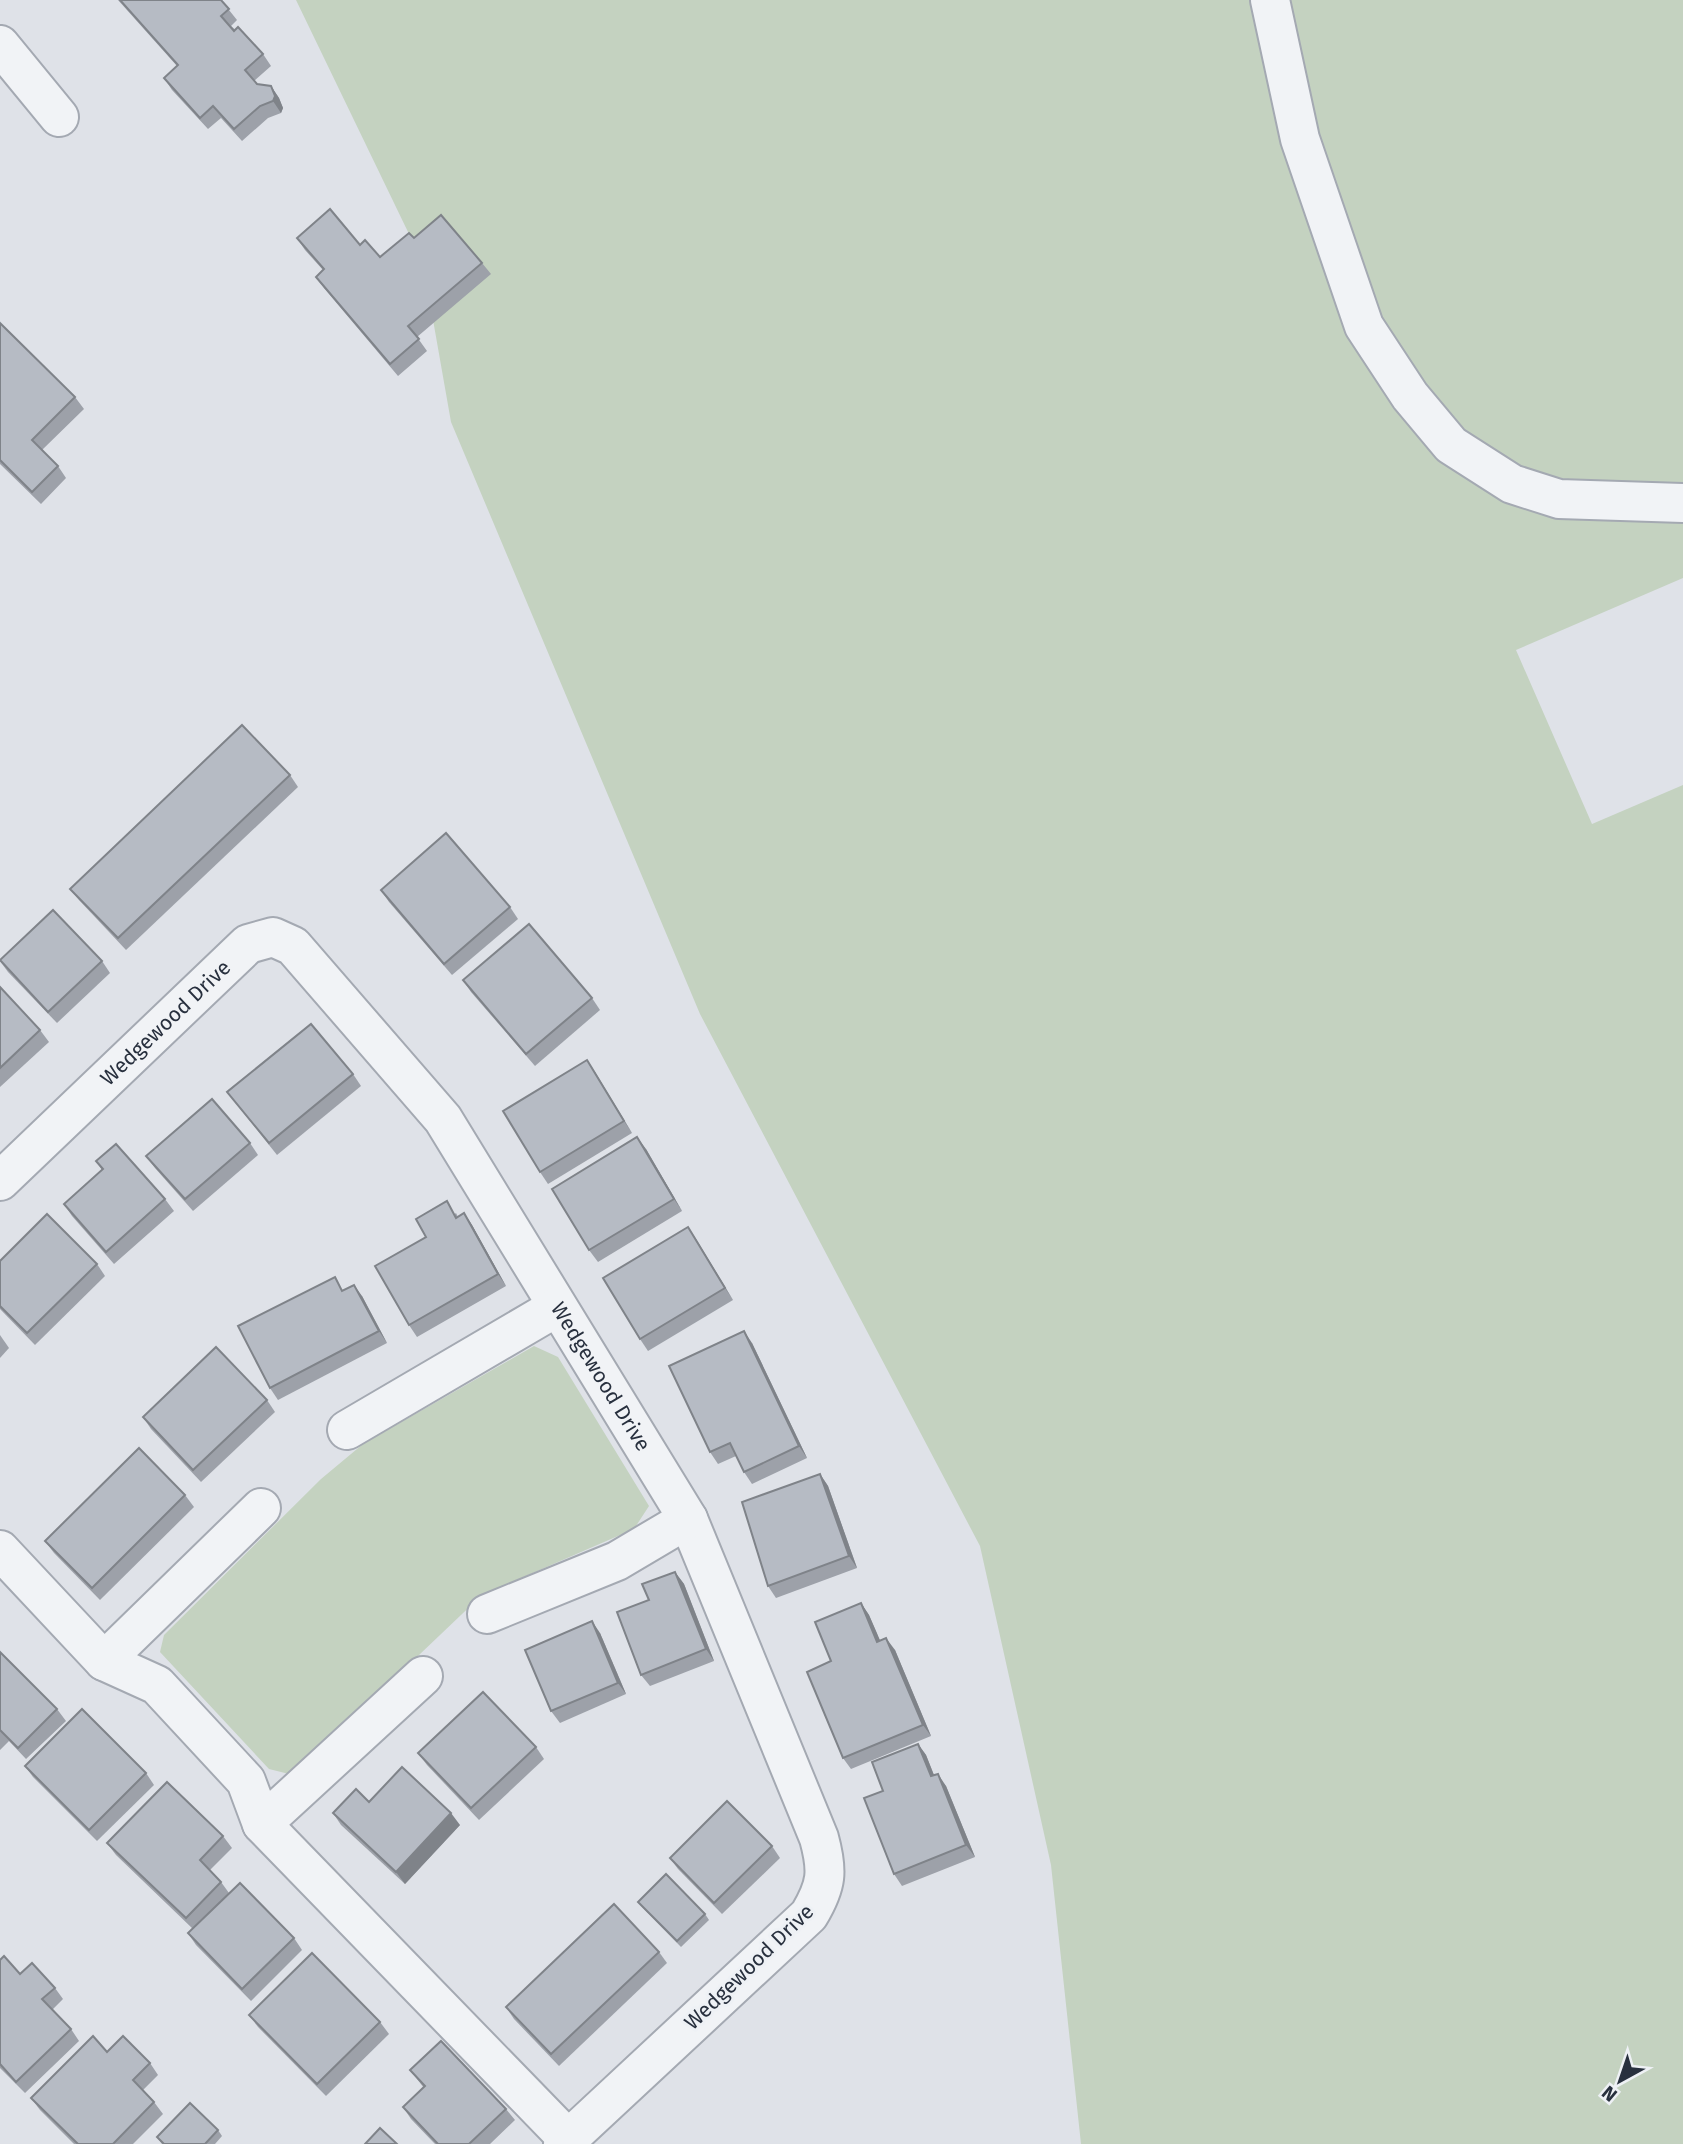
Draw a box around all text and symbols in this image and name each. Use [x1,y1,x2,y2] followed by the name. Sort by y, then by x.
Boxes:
[95,955,236,1091] street label: Wedgewood Drive
[545,1297,656,1456] street label: Wedgewood Drive
[679,1899,819,2035] street label: Wedgewood Drive
[1585,2046,1655,2116] north arrow
[1597,2081,1622,2107] text: N

